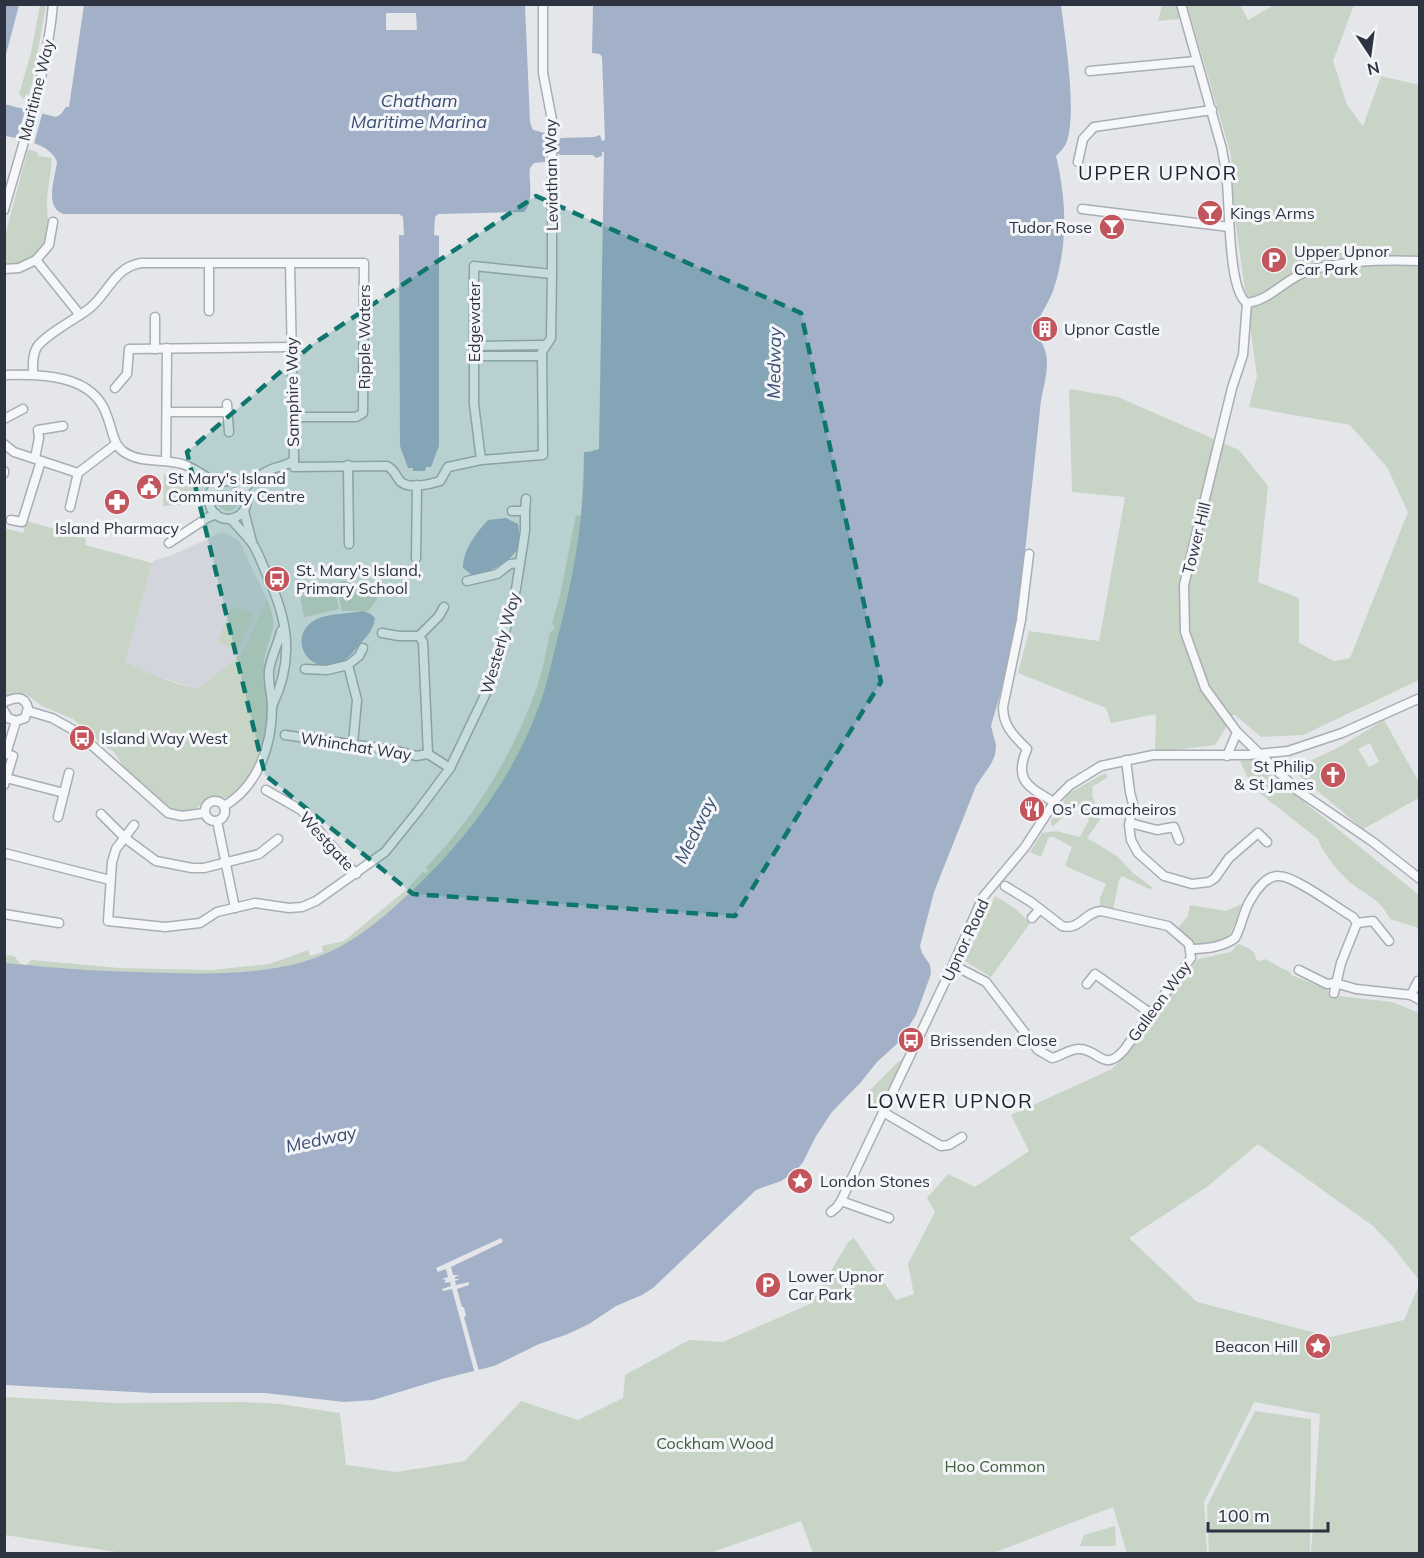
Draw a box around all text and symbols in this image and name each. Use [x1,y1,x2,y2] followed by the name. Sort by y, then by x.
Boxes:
[1340,24,1400,84] north arrow
[14,37,58,143] street label: Maritime Way
[1365,58,1382,80] text: N
[351,89,487,133] water label: Chatham Maritime Marina
[540,118,562,231] street label: Leviathan Way
[1078,160,1238,185] district label: UPPER UPNOR
[1195,198,1225,228] bar icon: Kings Arms
[1230,203,1315,223] place label: Kings Arms
[1097,212,1127,242] bar icon: Tudor Rose
[1009,217,1092,237] place label: Tudor Rose
[1294,241,1389,279] place label: Upper Upnor Car Park
[1259,245,1289,275] parking icon: Upper Upnor Car Park
[464,282,484,362] street label: Edgewater
[354,284,374,390] street label: Ripple Waters
[1030,314,1060,344] building icon: Upnor Castle
[1064,319,1160,339] place label: Upnor Castle
[762,325,786,399] water label: Medway
[281,336,303,447] street label: Samphire Way
[168,468,305,506] place label: St Mary's Island Community Centre
[134,472,164,502] public building icon: St Mary's Island Community Centre
[102,487,132,517] pharmacy icon: Island Pharmacy
[1177,500,1215,576] street label: Tower Hill
[55,518,179,538] place label: Island Pharmacy
[296,560,421,598] place label: St. Mary's Island, Primary School
[262,564,292,594] bus stop icon: St. Mary's Island, Primary School
[476,589,524,696] street label: Westerly Way
[67,723,97,753] bus stop icon: Island Way West
[299,727,413,765] street label: Whinchat Way
[101,728,228,748] place label: Island Way West
[1234,756,1314,794] place label: St Philip & St James
[1318,760,1348,790] church icon: St Philip & St James
[669,791,722,867] water label: Medway
[1017,794,1047,824] restaurant icon: Os' Camacheiros
[1052,799,1177,819] place label: Os' Camacheiros
[295,807,359,875] street label: Westgate
[937,895,993,985] street label: Upnor Road
[1123,956,1195,1045] street label: Galleon Way
[896,1025,926,1055] bus stop icon: Brissenden Close
[930,1030,1057,1050] place label: Brissenden Close
[867,1088,1033,1113] district label: LOWER UPNOR
[284,1120,360,1158] water label: Medway
[785,1166,815,1196] place icon: London Stones
[820,1171,930,1191] place label: London Stones
[788,1266,884,1304] place label: Lower Upnor Car Park
[753,1270,783,1300] parking icon: Lower Upnor Car Park
[1303,1331,1333,1361] place icon: Beacon Hill
[1215,1336,1298,1356] place label: Beacon Hill
[656,1433,774,1453] park label: Cockham Wood
[945,1456,1045,1476] park label: Hoo Common
[1208,1495,1328,1533] scale bar
[1217,1504,1270,1527] text: 100 m

